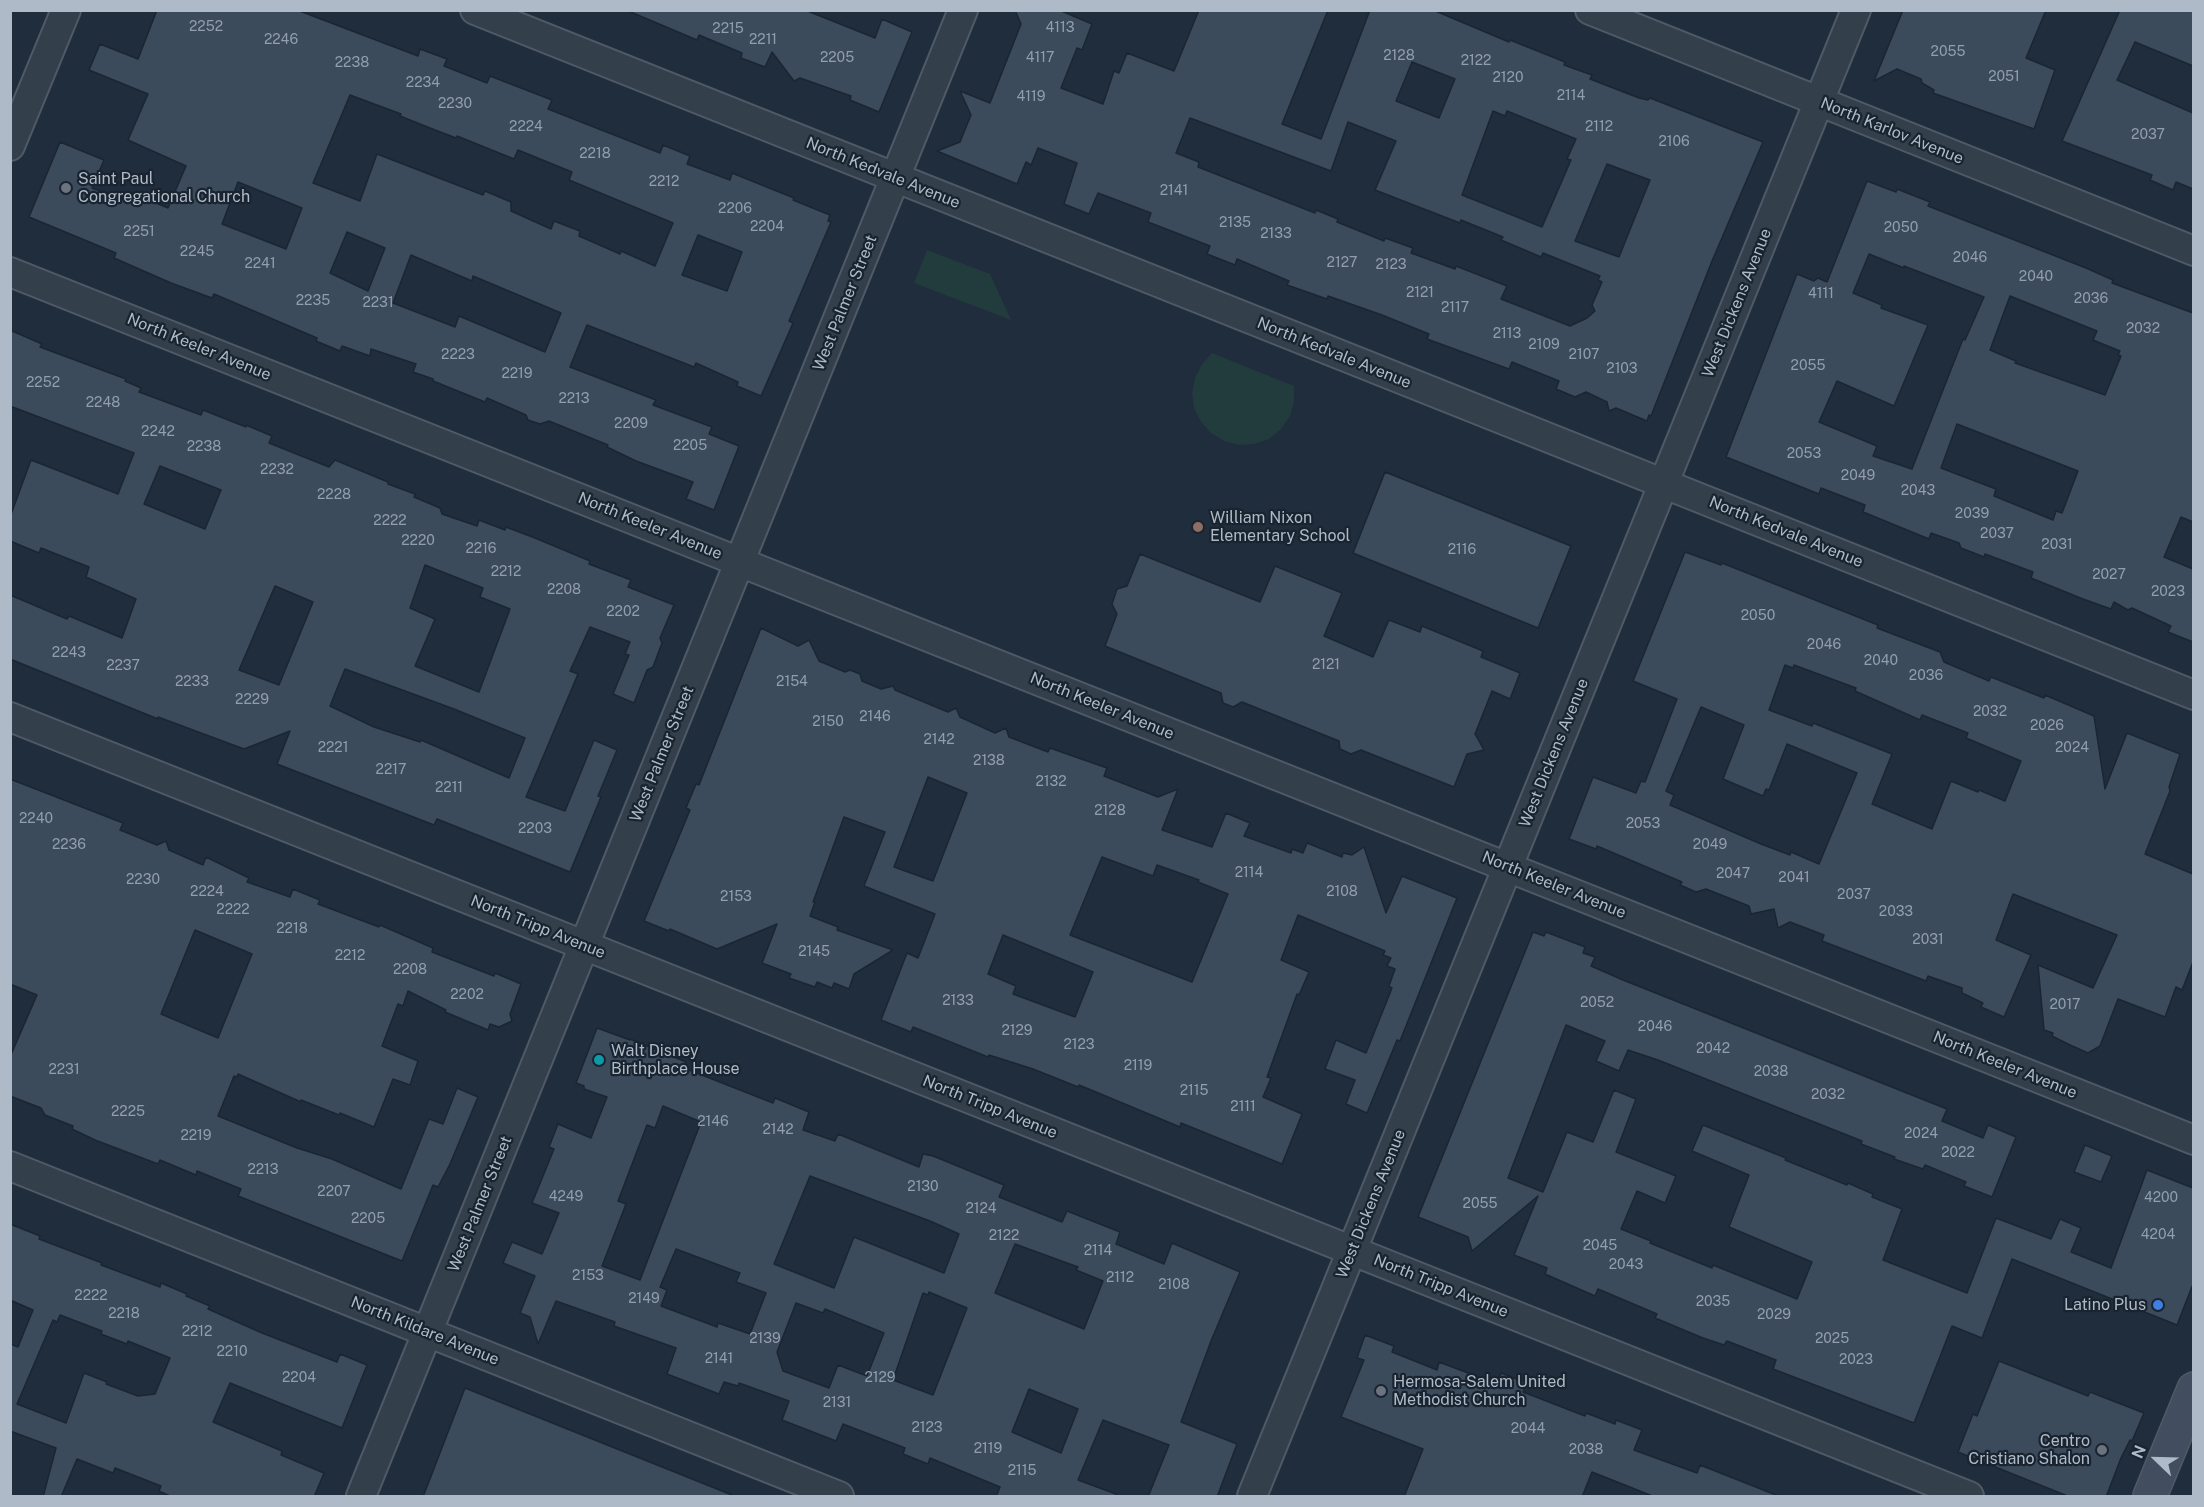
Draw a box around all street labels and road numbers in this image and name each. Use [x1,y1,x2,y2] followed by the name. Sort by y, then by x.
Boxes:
[1818,94,1966,168] street label: North Karlov Avenue
[803,133,963,213] street label: North Kedvale Avenue
[1698,226,1776,380] street label: West Dickens Avenue
[809,232,881,374] street label: West Palmer Street
[124,309,274,385] street label: North Keeler Avenue
[1254,313,1414,393] street label: North Kedvale Avenue
[575,488,725,564] street label: North Keeler Avenue
[1706,492,1866,572] street label: North Kedvale Avenue
[1027,668,1177,744] street label: North Keeler Avenue
[1515,676,1593,830] street label: West Dickens Avenue
[626,683,698,825] street label: West Palmer Street
[1479,847,1629,923] street label: North Keeler Avenue
[468,891,608,963] street label: North Tripp Avenue
[1930,1027,2080,1103] street label: North Keeler Avenue
[920,1071,1060,1143] street label: North Tripp Avenue
[1332,1127,1410,1281] street label: West Dickens Avenue
[444,1133,516,1275] street label: West Palmer Street
[1371,1250,1511,1322] street label: North Tripp Avenue
[348,1292,502,1370] street label: North Kildare Avenue

